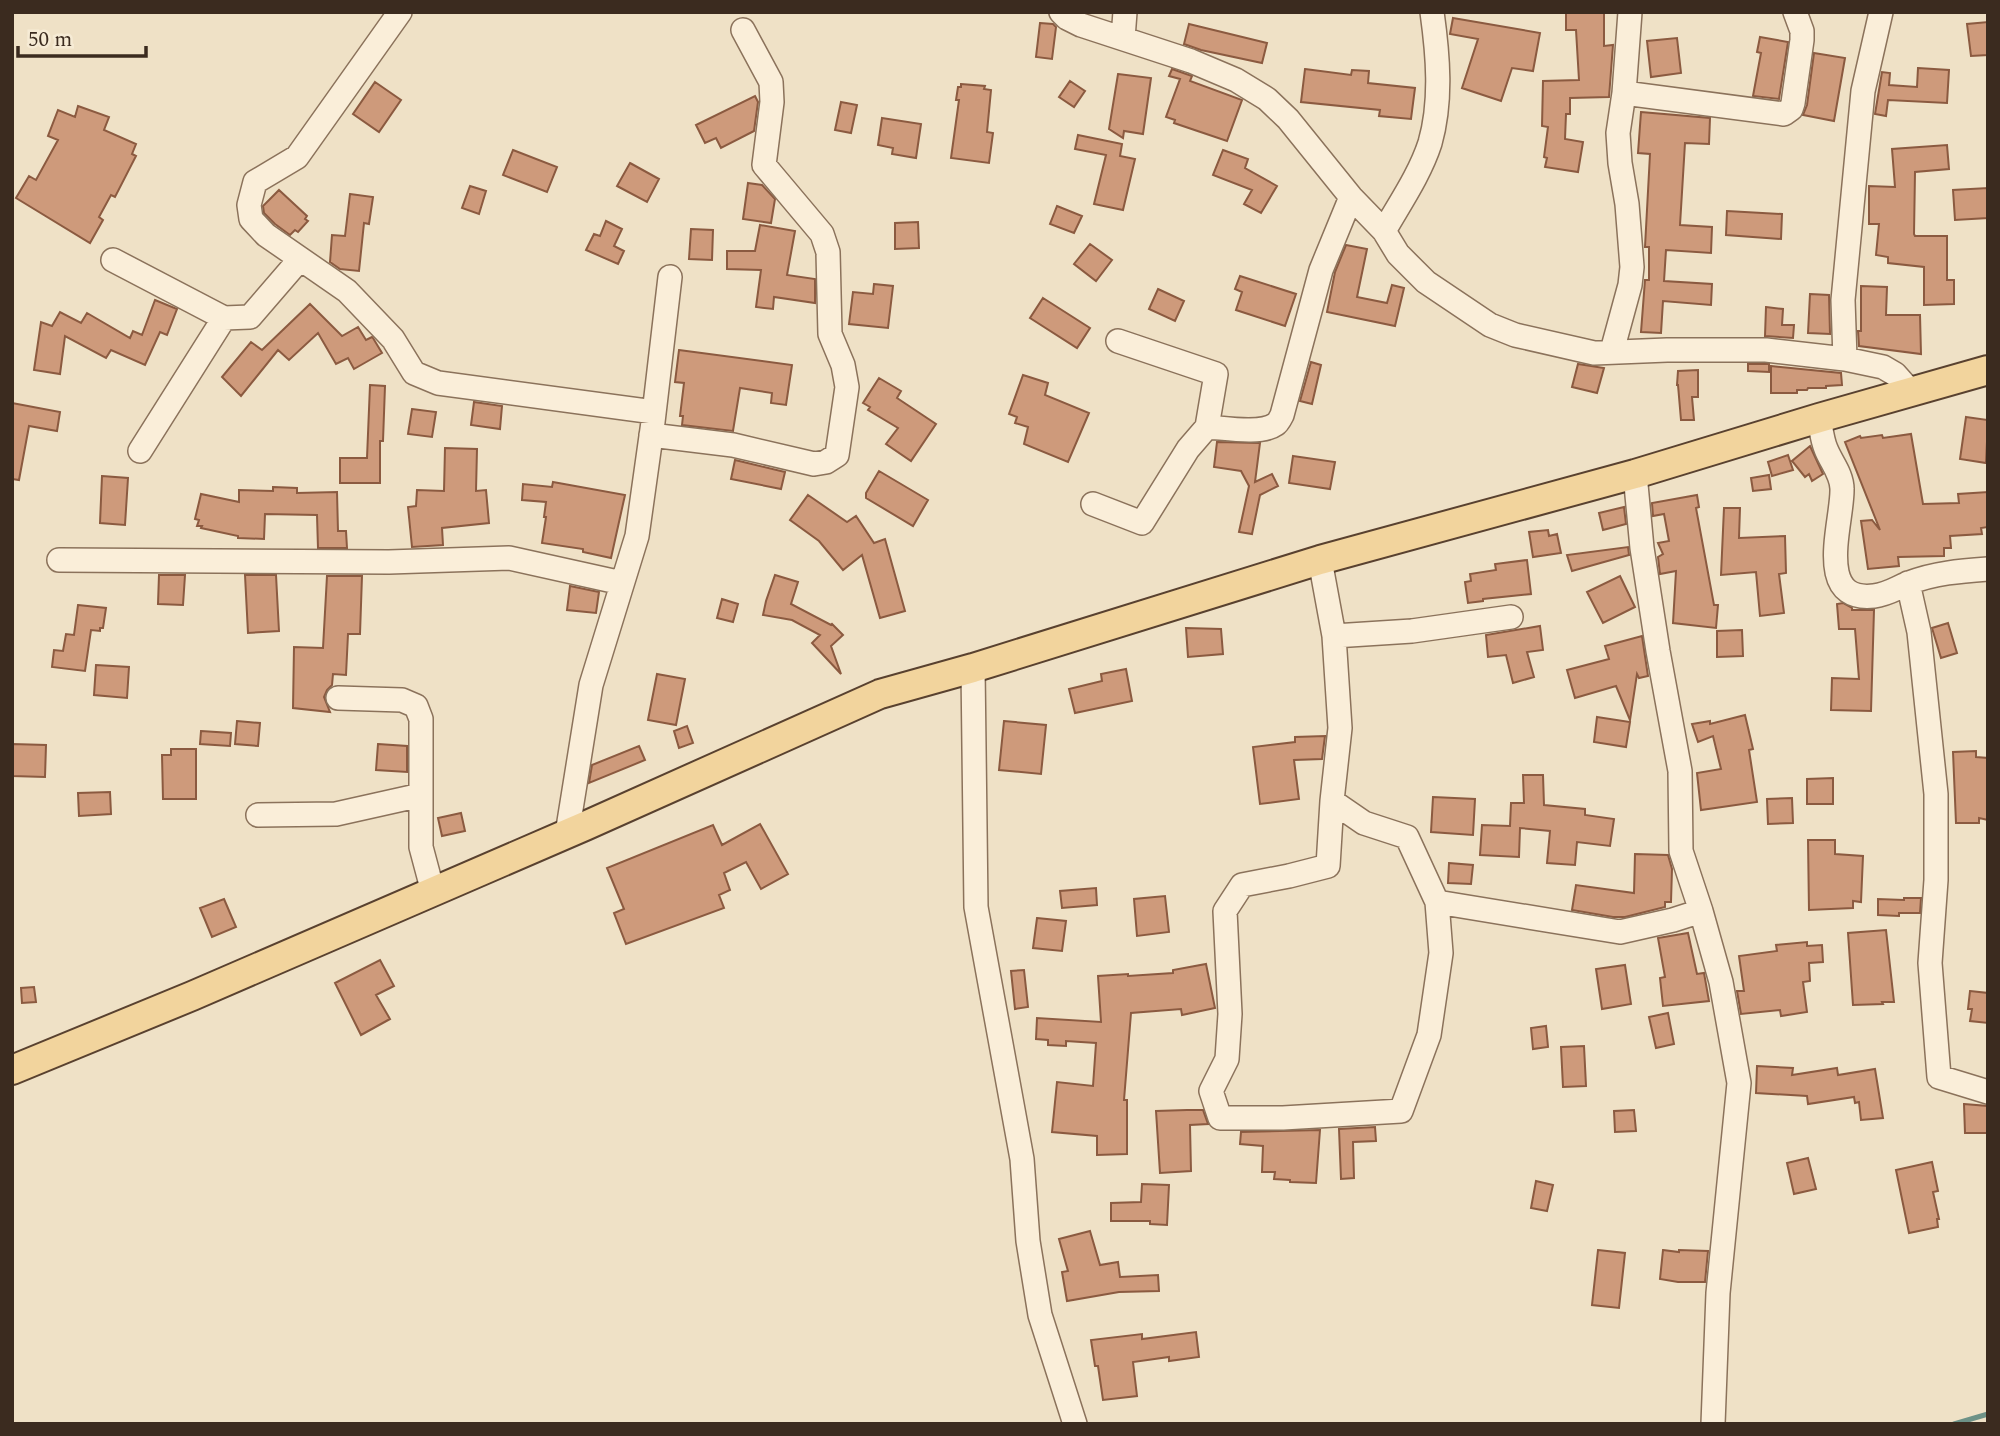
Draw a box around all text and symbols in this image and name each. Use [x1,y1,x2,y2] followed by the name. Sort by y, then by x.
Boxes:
[18,14,145,58] scale bar
[28,24,72,56] text: 50 m

